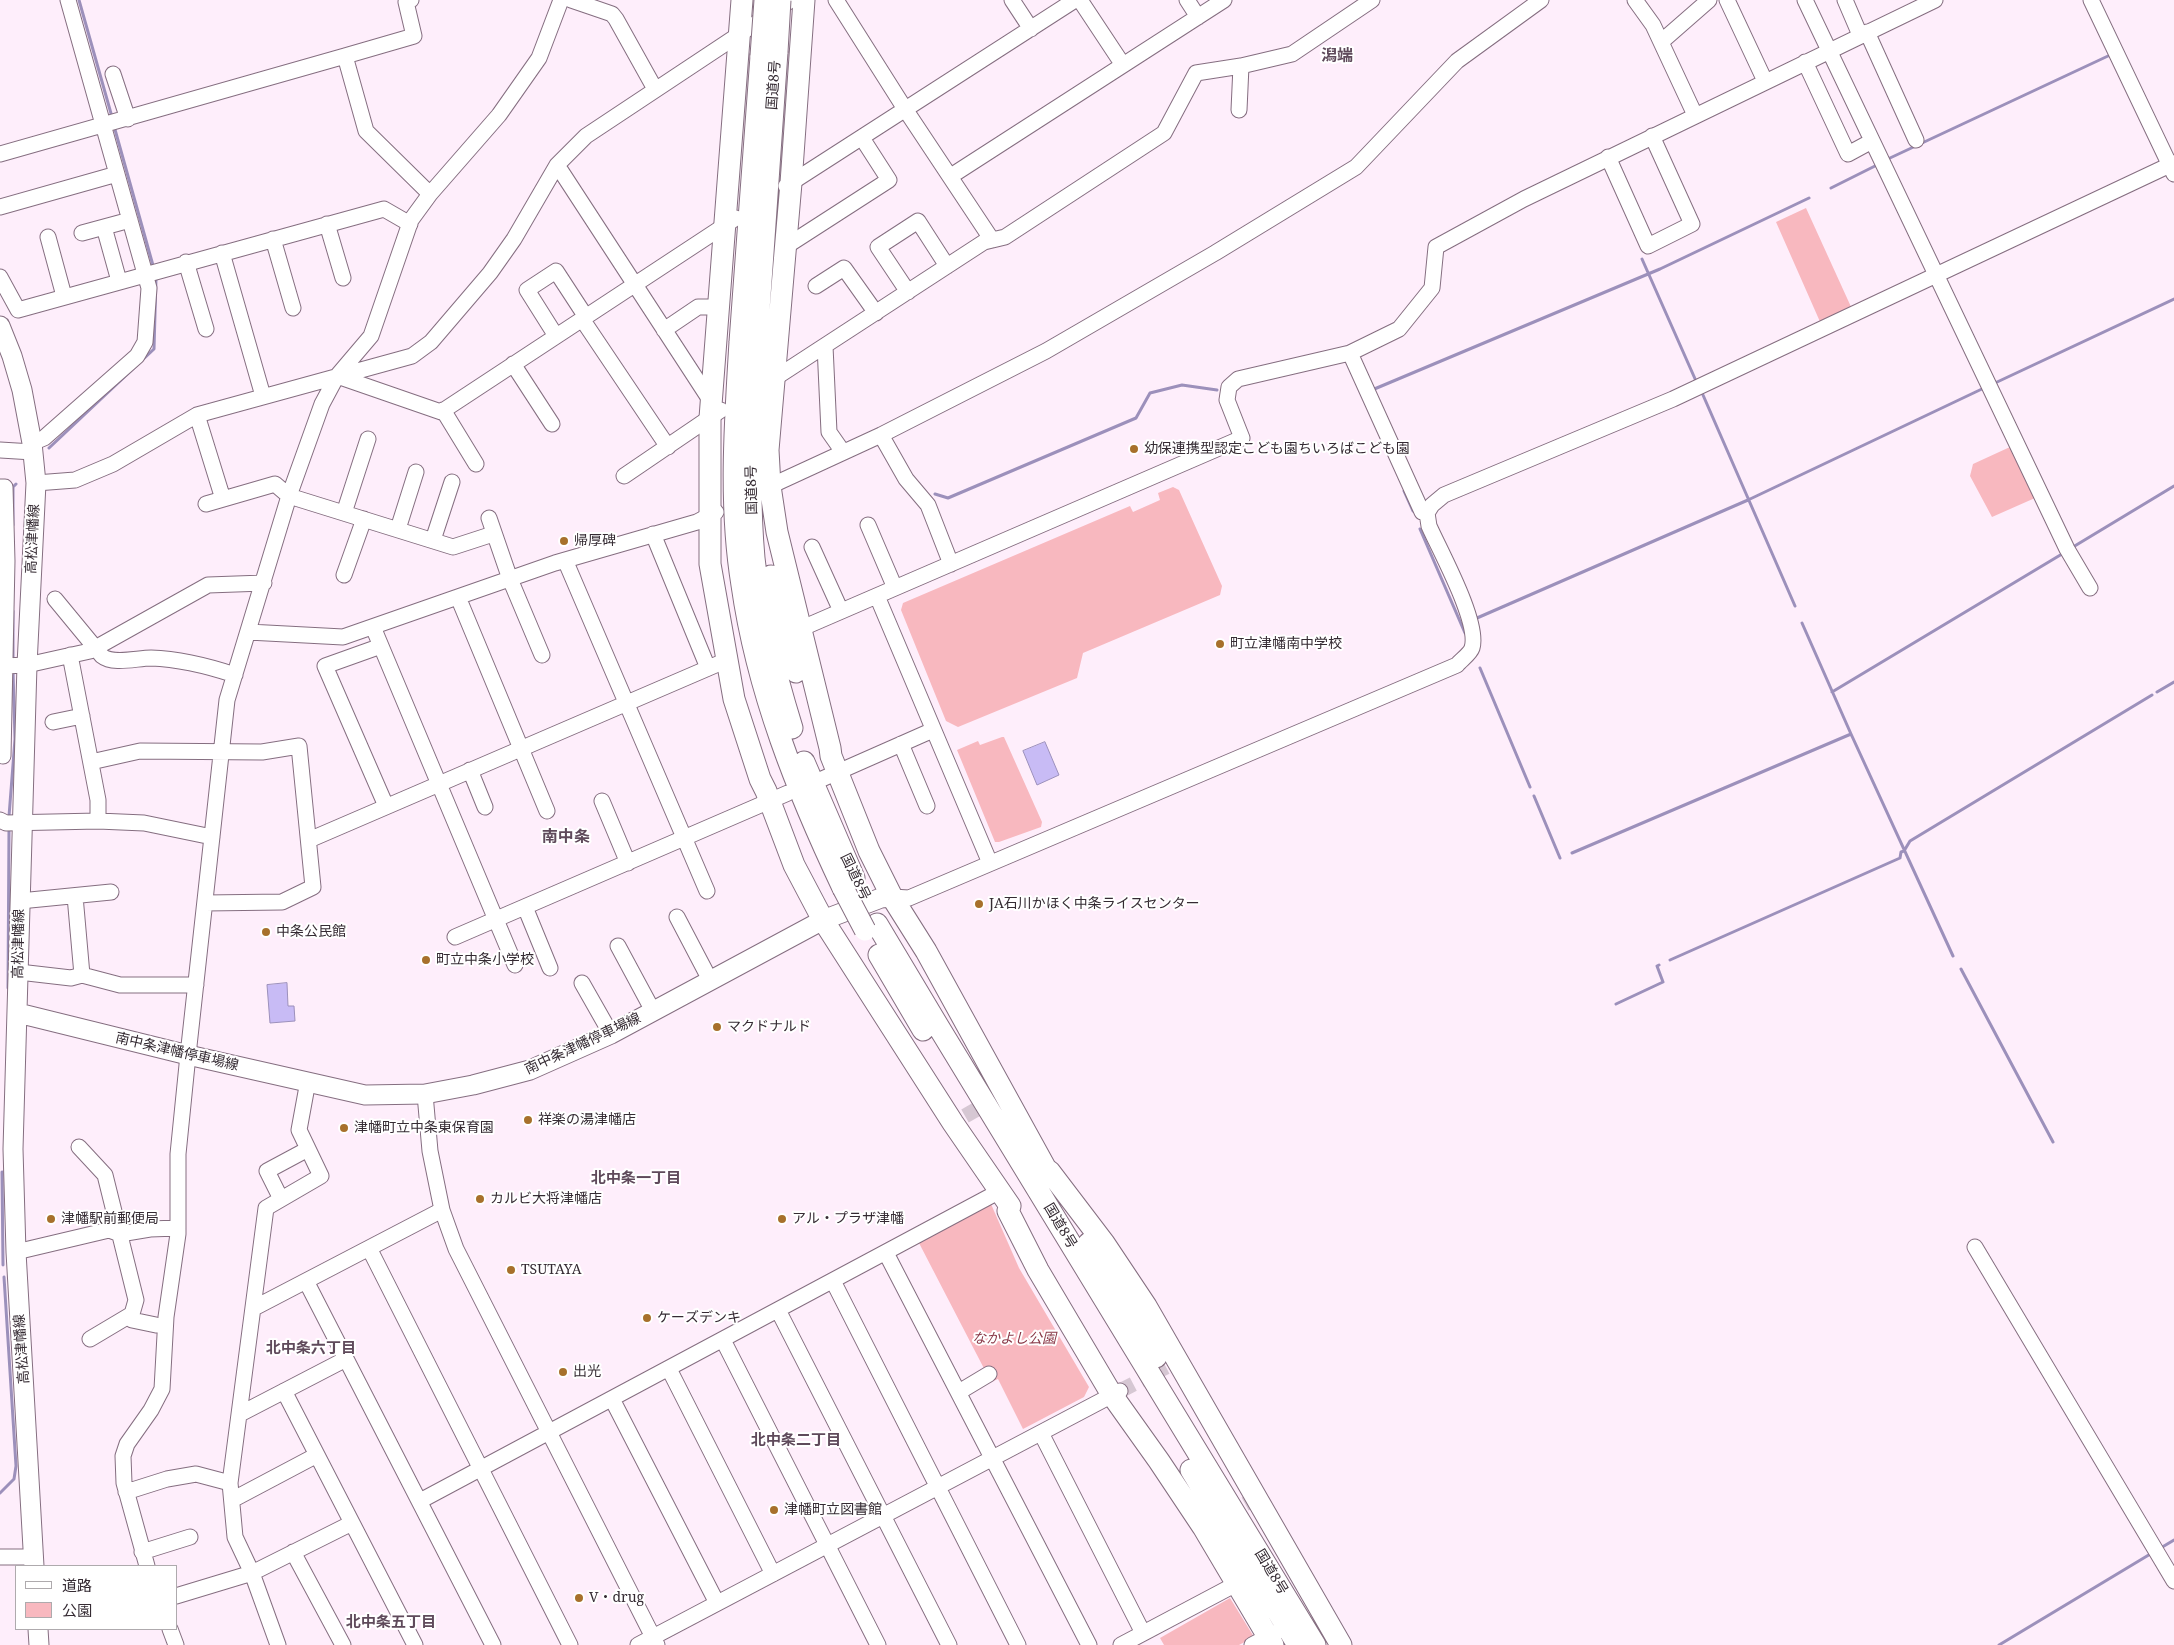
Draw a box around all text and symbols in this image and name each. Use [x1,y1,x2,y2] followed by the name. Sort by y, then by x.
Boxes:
[1321,46,1353,66] district label: 潟端
[764,60,784,110] street label: 国道8号
[1144,441,1410,457] place label: 幼保連携型認定こども園ちいろばこども園
[1128,443,1140,455] marker: 幼保連携型認定こども園ちいろばこども園
[743,465,761,515] street label: 国道8号
[23,504,43,574] street label: 高松津幡線
[574,533,616,549] place label: 帰厚碑
[558,535,570,547] marker: 帰厚碑
[1230,636,1342,652] place label: 町立津幡南中学校
[1214,638,1226,650] marker: 町立津幡南中学校
[542,827,590,847] district label: 南中条
[837,851,873,903] street label: 国道8号
[989,896,1200,912] place label: JA石川かほく中条ライスセンター
[973,898,985,910] marker: JA石川かほく中条ライスセンター
[10,909,28,979] street label: 高松津幡線
[276,924,346,940] place label: 中条公民館
[260,926,272,938] marker: 中条公民館
[436,952,534,968] place label: 町立中条小学校
[420,954,432,966] marker: 町立中条小学校
[522,1010,644,1078] street label: 南中条津幡停車場線
[727,1019,811,1035] place label: マクドナルド
[711,1021,723,1033] marker: マクドナルド
[114,1030,240,1074] street label: 南中条津幡停車場線
[538,1112,636,1128] place label: 祥楽の湯津幡店
[522,1114,534,1126] marker: 祥楽の湯津幡店
[354,1120,494,1136] place label: 津幡町立中条東保育園
[338,1122,350,1134] marker: 津幡町立中条東保育園
[591,1170,681,1188] district label: 北中条一丁目
[490,1191,602,1207] place label: カルビ大将津幡店
[474,1193,486,1205] marker: カルビ大将津幡店
[1040,1200,1080,1252] street label: 国道8号
[61,1211,159,1227] place label: 津幡駅前郵便局
[792,1211,904,1227] place label: アル・プラザ津幡
[45,1213,57,1225] marker: 津幡駅前郵便局
[776,1213,788,1225] marker: アル・プラザ津幡
[521,1262,582,1278] place label: TSUTAYA
[505,1264,517,1276] marker: TSUTAYA
[657,1310,741,1326] place label: ケーズデンキ
[641,1312,653,1324] marker: ケーズデンキ
[11,1313,33,1385] street label: 高松津幡線
[972,1331,1056,1347] park label: なかよし公園
[266,1340,356,1358] district label: 北中条六丁目
[573,1364,601,1380] place label: 出光
[557,1366,569,1378] marker: 出光
[751,1432,841,1450] district label: 北中条二丁目
[784,1502,882,1518] place label: 津幡町立図書館
[768,1504,780,1516] marker: 津幡町立図書館
[1251,1546,1291,1598] street label: 国道8号
[15,1565,178,1630] legend
[62,1575,92,1595] text: 道路
[589,1590,644,1606] place label: V・drug
[573,1592,585,1604] marker: V・drug
[62,1600,92,1620] text: 公園
[346,1614,436,1632] district label: 北中条五丁目

